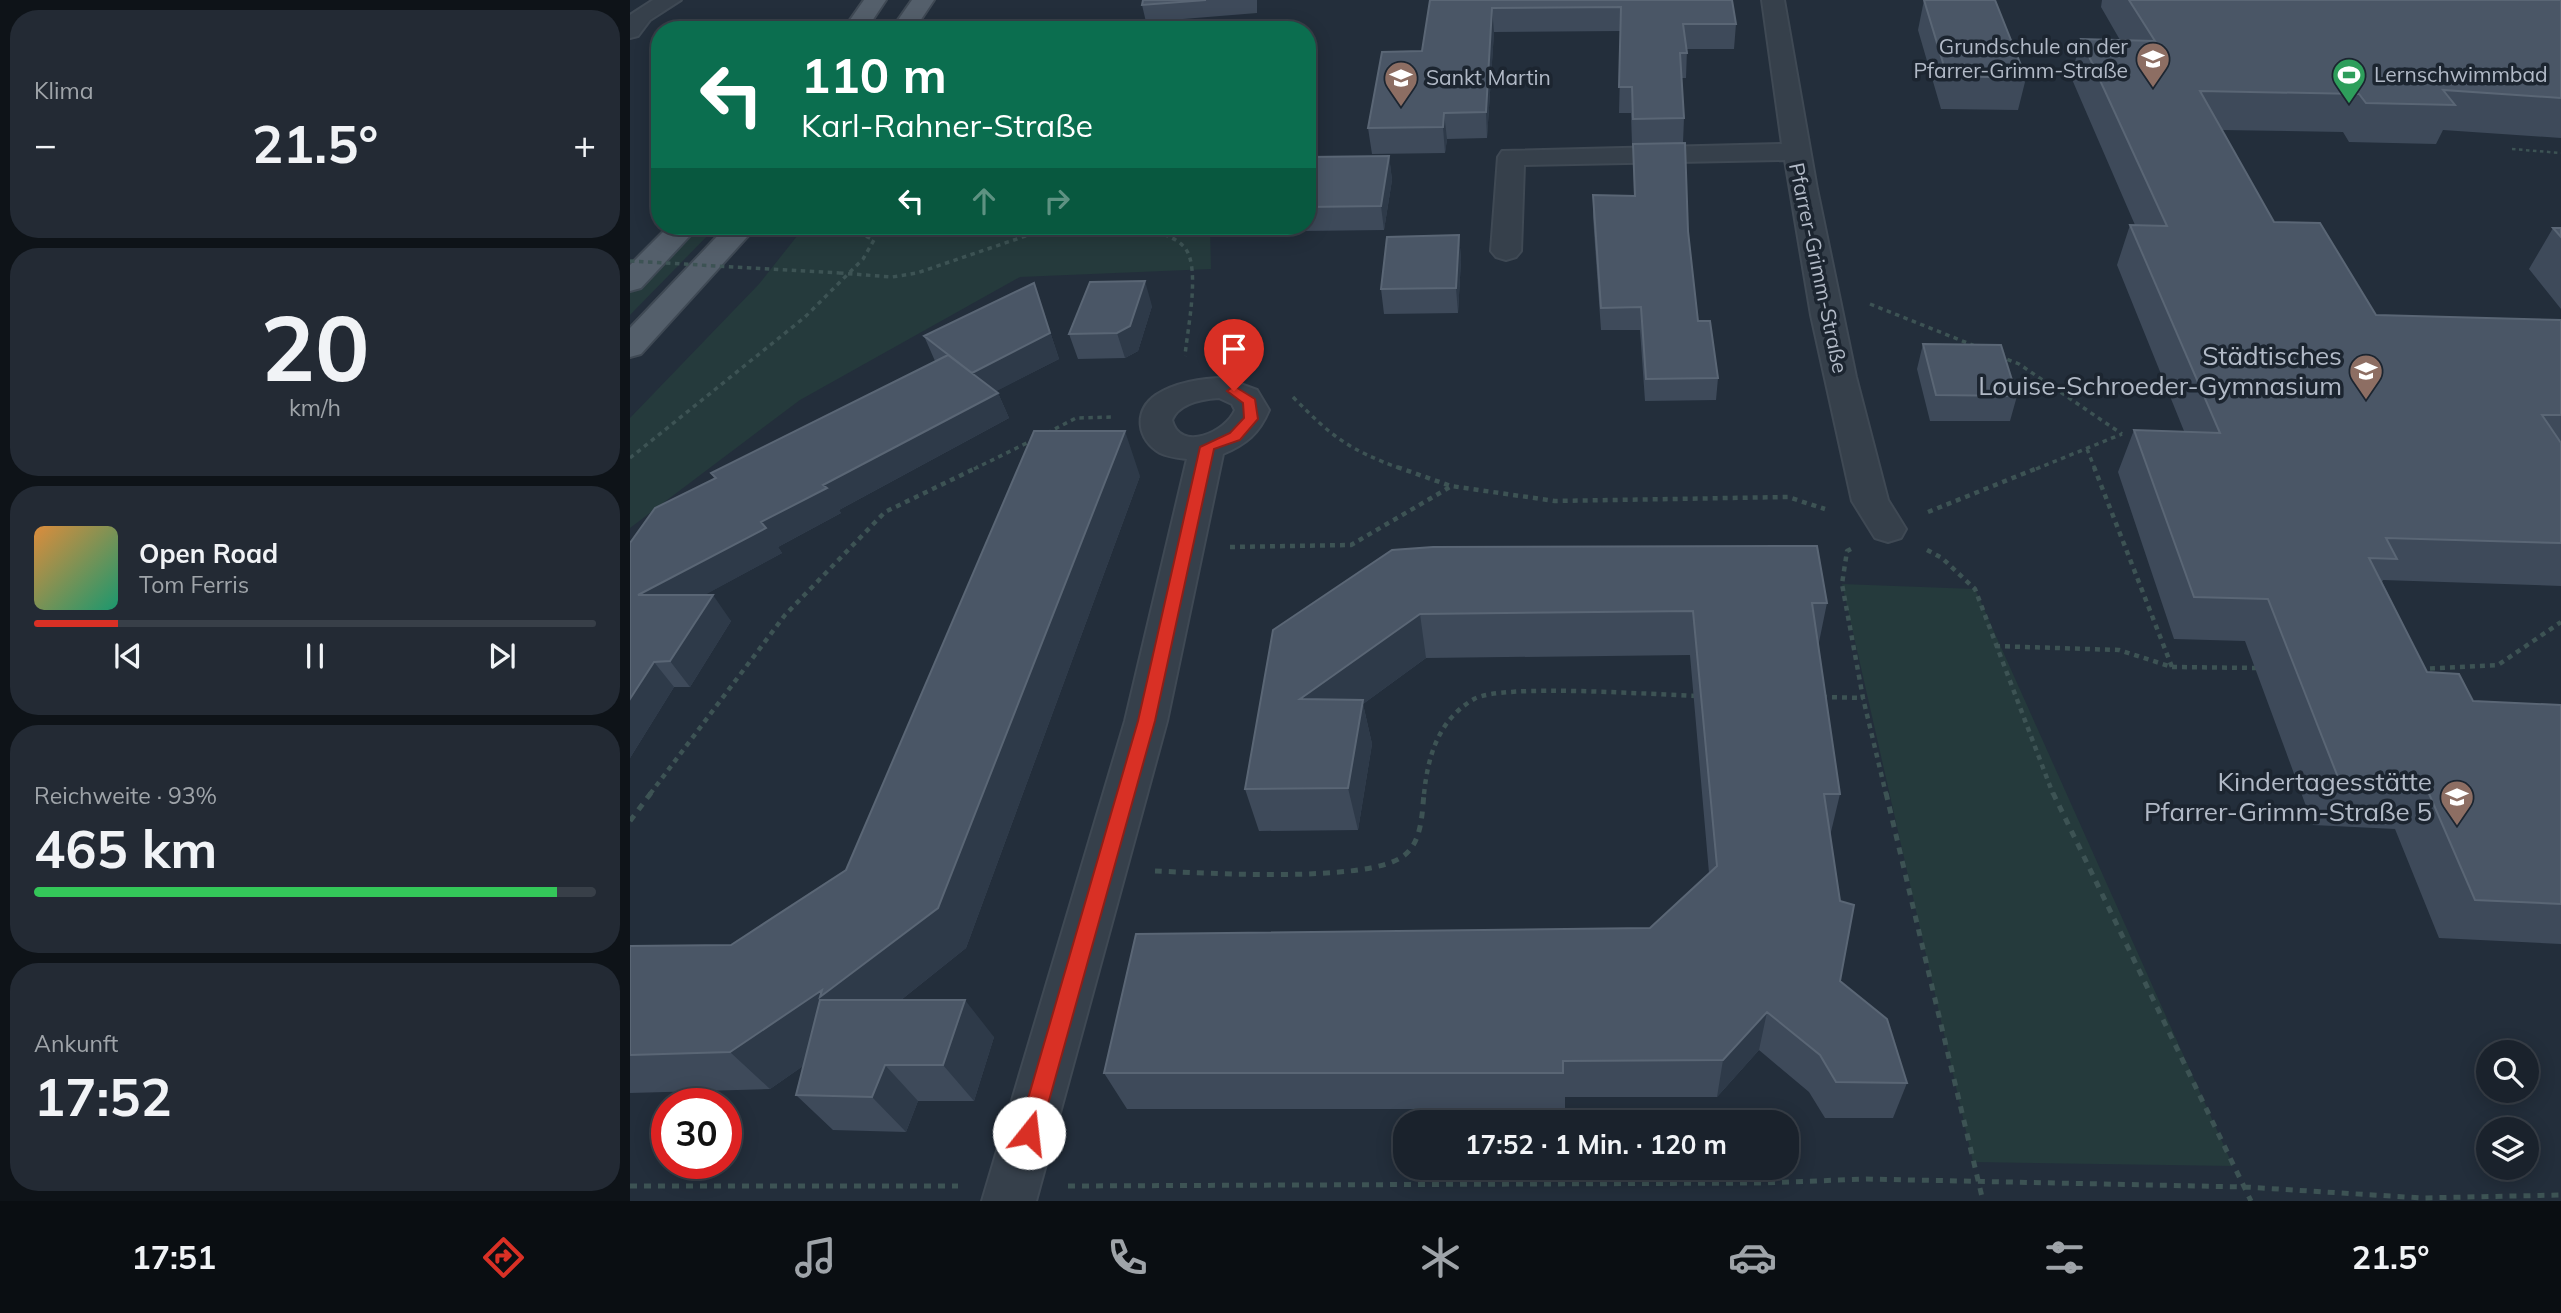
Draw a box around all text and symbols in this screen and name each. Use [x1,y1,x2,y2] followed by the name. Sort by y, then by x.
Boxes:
[1913,33,2128,83] place label: Grundschule an der Pfarrer-Grimm-Straße
[2134,40,2172,89] school or university icon: Grundschule an der Pfarrer-Grimm-Straße
[801,44,947,105] text: 110 m
[686,49,777,140] icon: left
[2330,56,2368,105] sports icon: Lernschwimmbad
[1382,59,1420,108] school or university icon: Sankt Martin
[2374,61,2548,87] place label: Lernschwimmbad
[1426,64,1551,90] place label: Sankt Martin
[34,76,94,105] text: Klima
[801,105,1093,145] text: Karl-Rahner-Straße
[252,111,378,176] text: 21.5°
[34,120,57,168] text: −
[573,120,596,168] text: +
[1784,160,1854,375] street label: Pfarrer-Grimm-Straße
[892,182,930,220] icon: left
[965,182,1003,220] icon: ahead
[1038,182,1076,220] icon: right
[260,290,370,404] text: 20
[1204,319,1264,391] pin
[1215,330,1253,368] icon: arrive
[1978,339,2342,402] place label: Städtisches Louise-Schroeder-Gymnasium
[2347,352,2385,401] school or university icon: Städtisches Louise-Schroeder-Gymnasium
[289,393,341,422] text: km/h
[139,537,278,570] text: Open Road
[139,570,249,599] text: Tom Ferris
[109,637,147,675] icon: previous
[296,637,334,675] icon: pause
[483,637,521,675] icon: next
[2144,765,2432,828] place label: Kindertagesstätte Pfarrer-Grimm-Straße 5
[2438,778,2476,827] school or university icon: Kindertagesstätte Pfarrer-Grimm-Straße 5
[34,781,217,810] text: Reichweite · 93%
[34,816,217,881] text: 465 km
[34,1029,118,1058] text: Ankunft
[2476,1040,2539,1180] map controls
[2476,1040,2539,1103] button: search
[34,1064,172,1129] text: 17:52
[651,1088,742,1179] speed limit sign: 30
[992,1096,1066,1170] position arrow
[2476,1117,2539,1180] button: layers
[1465,1128,1727,1161] text: 17:52 · 1 Min. · 120 m
[479,1233,528,1282] icon: directions
[791,1233,840,1282] icon: music
[1103,1233,1152,1282] icon: phone
[1416,1233,1465,1282] icon: climate
[1728,1233,1777,1282] icon: car
[2040,1233,2089,1282] icon: filters
[132,1237,216,1277] text: 17:51
[2352,1237,2429,1277] text: 21.5°

